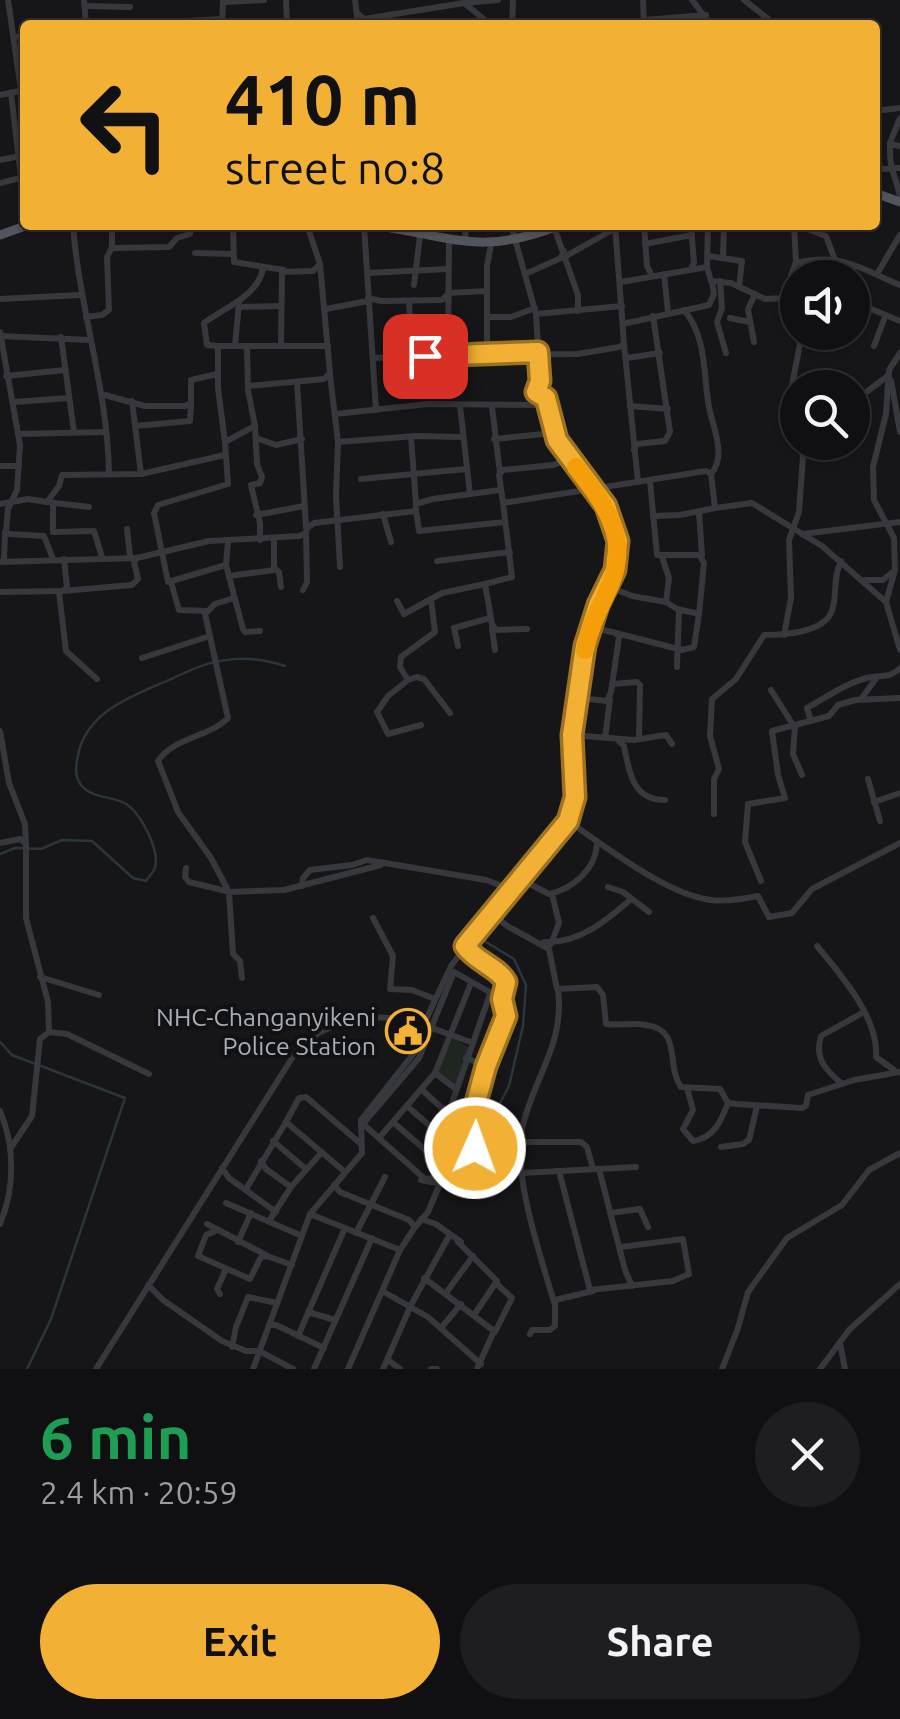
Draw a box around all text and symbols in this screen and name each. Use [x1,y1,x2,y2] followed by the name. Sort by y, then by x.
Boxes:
[60,60,190,190] icon: left
[225,60,420,138] text: 410 m
[225,142,445,193] text: street no:8
[780,260,870,460] map controls
[780,260,870,350] button: sound
[383,314,468,399] pin
[398,329,453,384] icon: arrive
[780,370,870,460] button: search
[156,1003,376,1060] place label: NHC-Changanyikeni Police Station
[385,1008,431,1054] public building icon: NHC-Changanyikeni Police Station
[423,1096,527,1200] position arrow
[755,1402,860,1507] button: close
[40,1403,192,1470] text: 6 min
[40,1474,238,1510] text: 2.4 km · 20:59
[40,1584,440,1699] button: Exit
[460,1584,860,1699] button: Share

